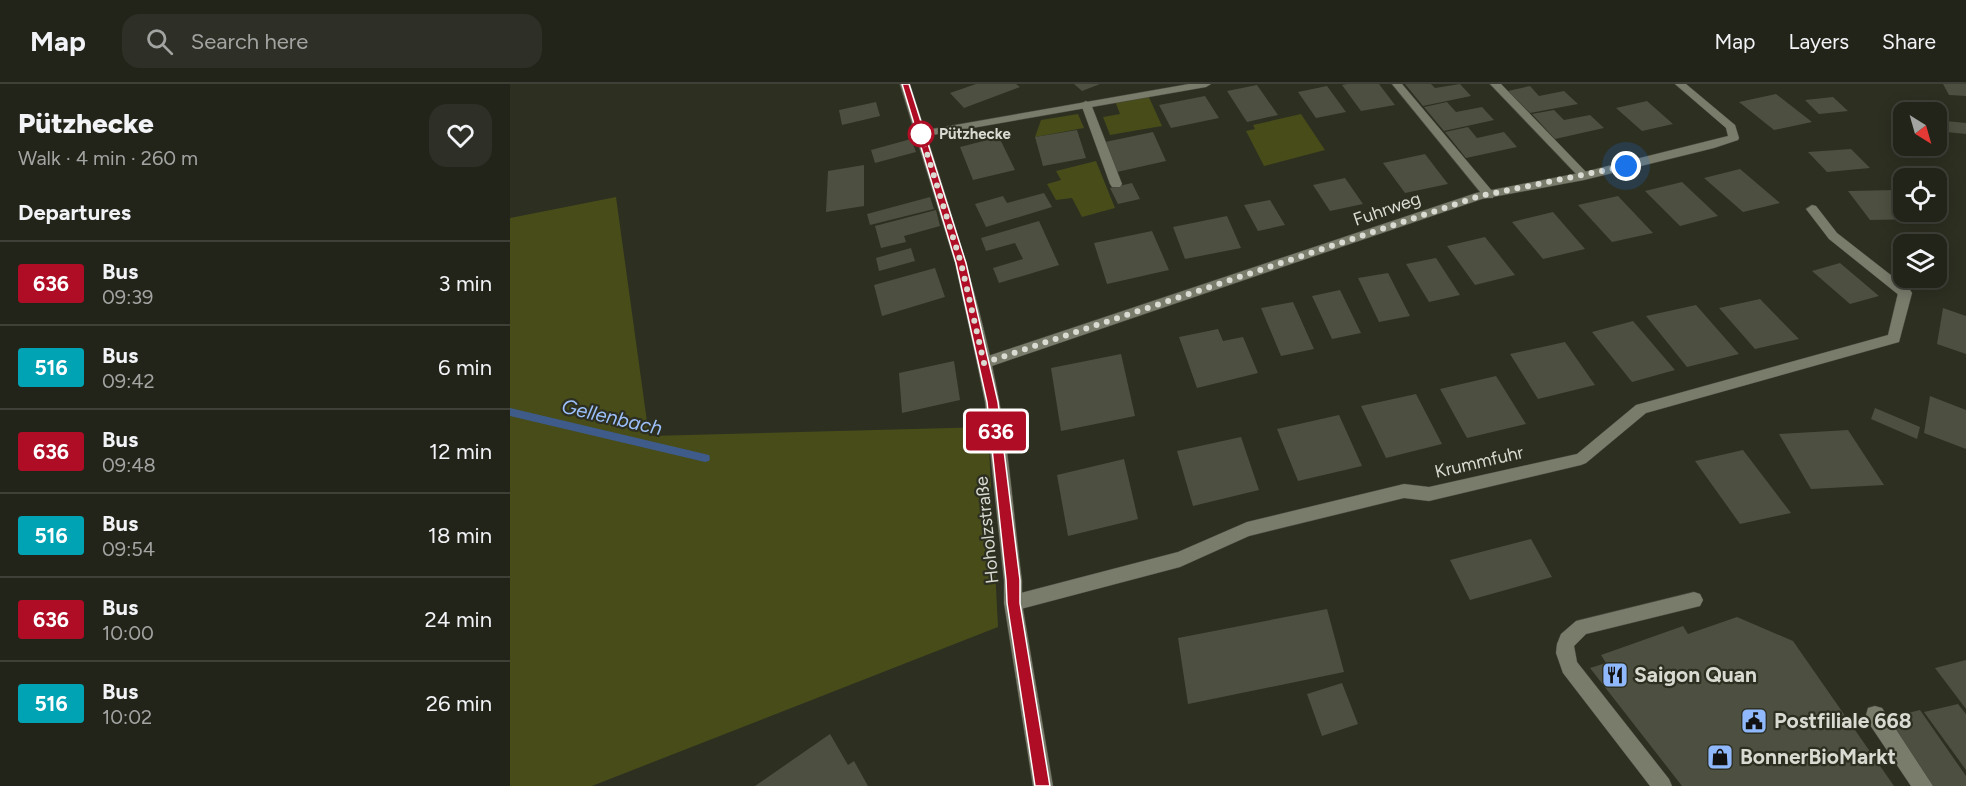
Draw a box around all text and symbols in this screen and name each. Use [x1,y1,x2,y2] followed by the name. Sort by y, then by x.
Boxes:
[122,14,542,68] search box
[30,24,86,58] text: Map
[143,25,176,58] icon: search
[191,28,308,55] text: Search here
[1715,29,1755,54] text: Map
[1788,29,1849,54] text: Layers
[1882,29,1936,54] text: Share
[1893,102,1947,156] north arrow
[1893,102,1947,288] map controls
[429,104,492,167] button: heart
[18,106,154,140] text: Pützhecke
[908,121,934,147] marker: Pützhecke
[939,125,1011,143] place label: Pützhecke
[18,146,198,170] text: Walk · 4 min · 260 m
[1611,151,1641,181] your location
[1893,168,1947,222] button: locate
[1350,187,1424,231] street label: Fuhrweg
[18,199,131,226] text: Departures
[1893,234,1947,288] button: layers
[102,258,138,285] text: Bus
[438,270,492,297] text: 3 min
[33,271,69,296] text: 636
[102,285,153,309] text: 09:39
[102,342,138,369] text: Bus
[438,354,492,381] text: 6 min
[34,355,68,380] text: 516
[102,369,155,393] text: 09:42
[559,394,665,440] water label: Gellenbach
[962,412,1030,450] line badge: 636
[978,419,1014,444] text: 636
[102,426,138,453] text: Bus
[429,438,492,465] text: 12 min
[33,439,69,464] text: 636
[1432,441,1526,483] street label: Krummfuhr
[102,453,156,477] text: 09:48
[970,475,1004,585] street label: Hoholzstraße
[102,510,138,537] text: Bus
[428,522,492,549] text: 18 min
[34,523,68,548] text: 516
[102,537,155,561] text: 09:54
[102,594,138,621] text: Bus
[425,606,492,633] text: 24 min
[33,607,69,632] text: 636
[102,621,154,645] text: 10:00
[1600,660,1630,690] restaurant icon: Saigon Quan
[1634,662,1757,687] place label: Saigon Quan
[102,678,138,705] text: Bus
[426,690,492,717] text: 26 min
[34,691,68,716] text: 516
[102,705,152,729] text: 10:02
[1739,706,1769,736] public building icon: Postfiliale 668
[1774,708,1912,733] place label: Postfiliale 668
[1705,742,1735,772] shop icon: BonnerBioMarkt
[1740,744,1896,769] place label: BonnerBioMarkt

